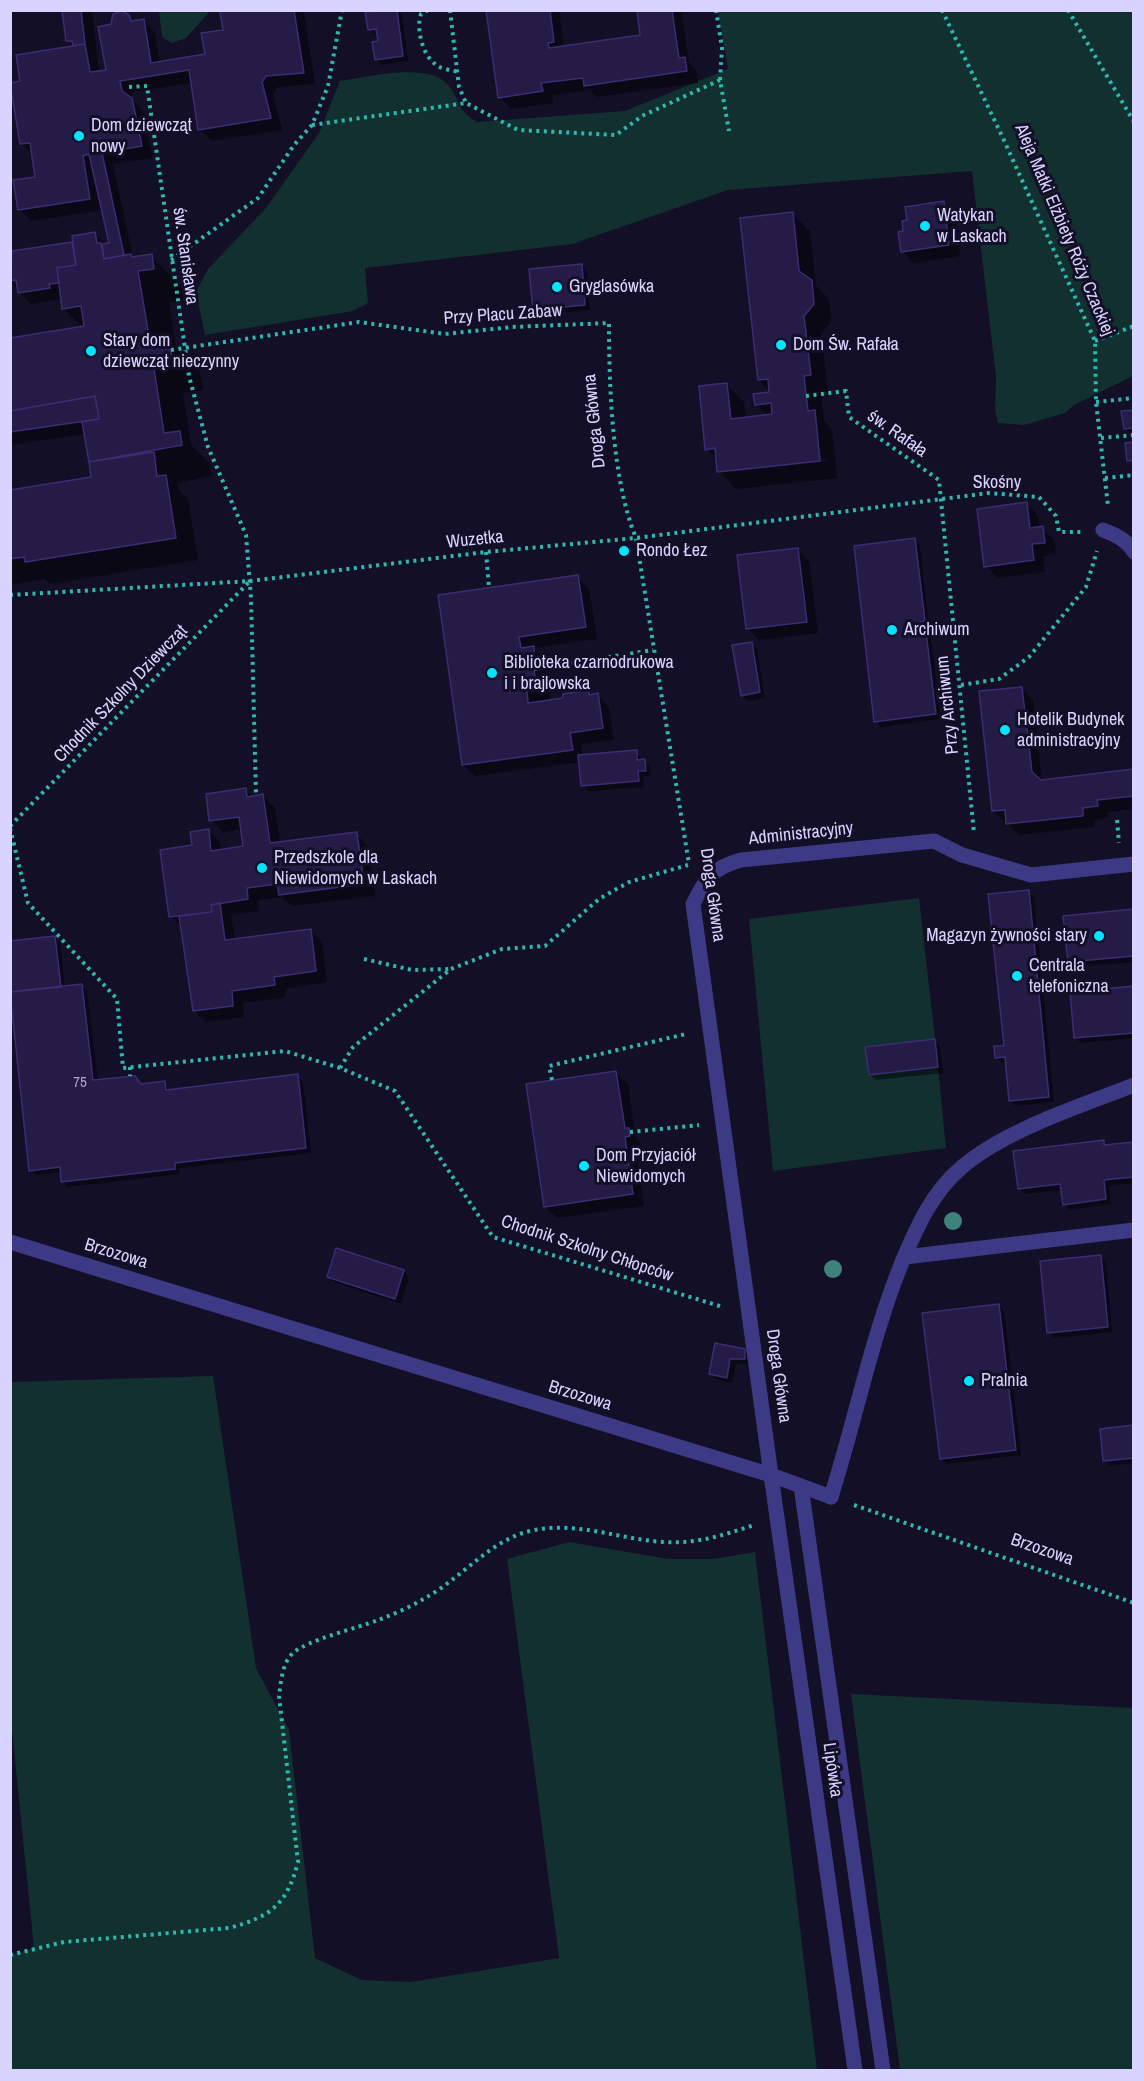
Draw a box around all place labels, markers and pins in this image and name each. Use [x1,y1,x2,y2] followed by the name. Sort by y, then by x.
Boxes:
[91,115,192,158] place label: Dom dziewcząt nowy
[72,129,86,143] marker: Dom dziewcząt nowy
[937,205,1007,248] place label: Watykan w Laskach
[918,219,932,233] marker: Watykan w Laskach
[569,276,654,298] place label: Gryglasówka
[550,280,564,294] marker: Gryglasówka
[103,330,239,372] place label: Stary dom dziewcząt nieczynny
[793,334,899,356] place label: Dom Św. Rafała
[774,338,788,352] marker: Dom Św. Rafała
[84,344,98,358] marker: Stary dom dziewcząt nieczynny
[636,540,707,562] place label: Rondo Łez
[617,544,631,558] marker: Rondo Łez
[904,619,970,641] place label: Archiwum
[885,623,899,637] marker: Archiwum
[504,652,674,694] place label: Biblioteka czarnodrukowa i i brajlowska
[485,666,499,680] marker: Biblioteka czarnodrukowa i i brajlowska
[1017,709,1124,752] place label: Hotelik Budynek administracyjny
[998,723,1012,737] marker: Hotelik Budynek administracyjny
[274,847,437,890] place label: Przedszkole dla Niewidomych w Laskach
[255,861,269,875] marker: Przedszkole dla Niewidomych w Laskach
[926,925,1087,947] place label: Magazyn żywności stary
[1092,929,1106,943] marker: Magazyn żywności stary
[1029,955,1109,998] place label: Centrala telefoniczna
[1010,969,1024,983] marker: Centrala telefoniczna
[596,1145,695,1188] place label: Dom Przyjaciół Niewidomych
[577,1159,591,1173] marker: Dom Przyjaciół Niewidomych
[981,1370,1028,1392] place label: Pralnia
[962,1374,976,1388] marker: Pralnia

